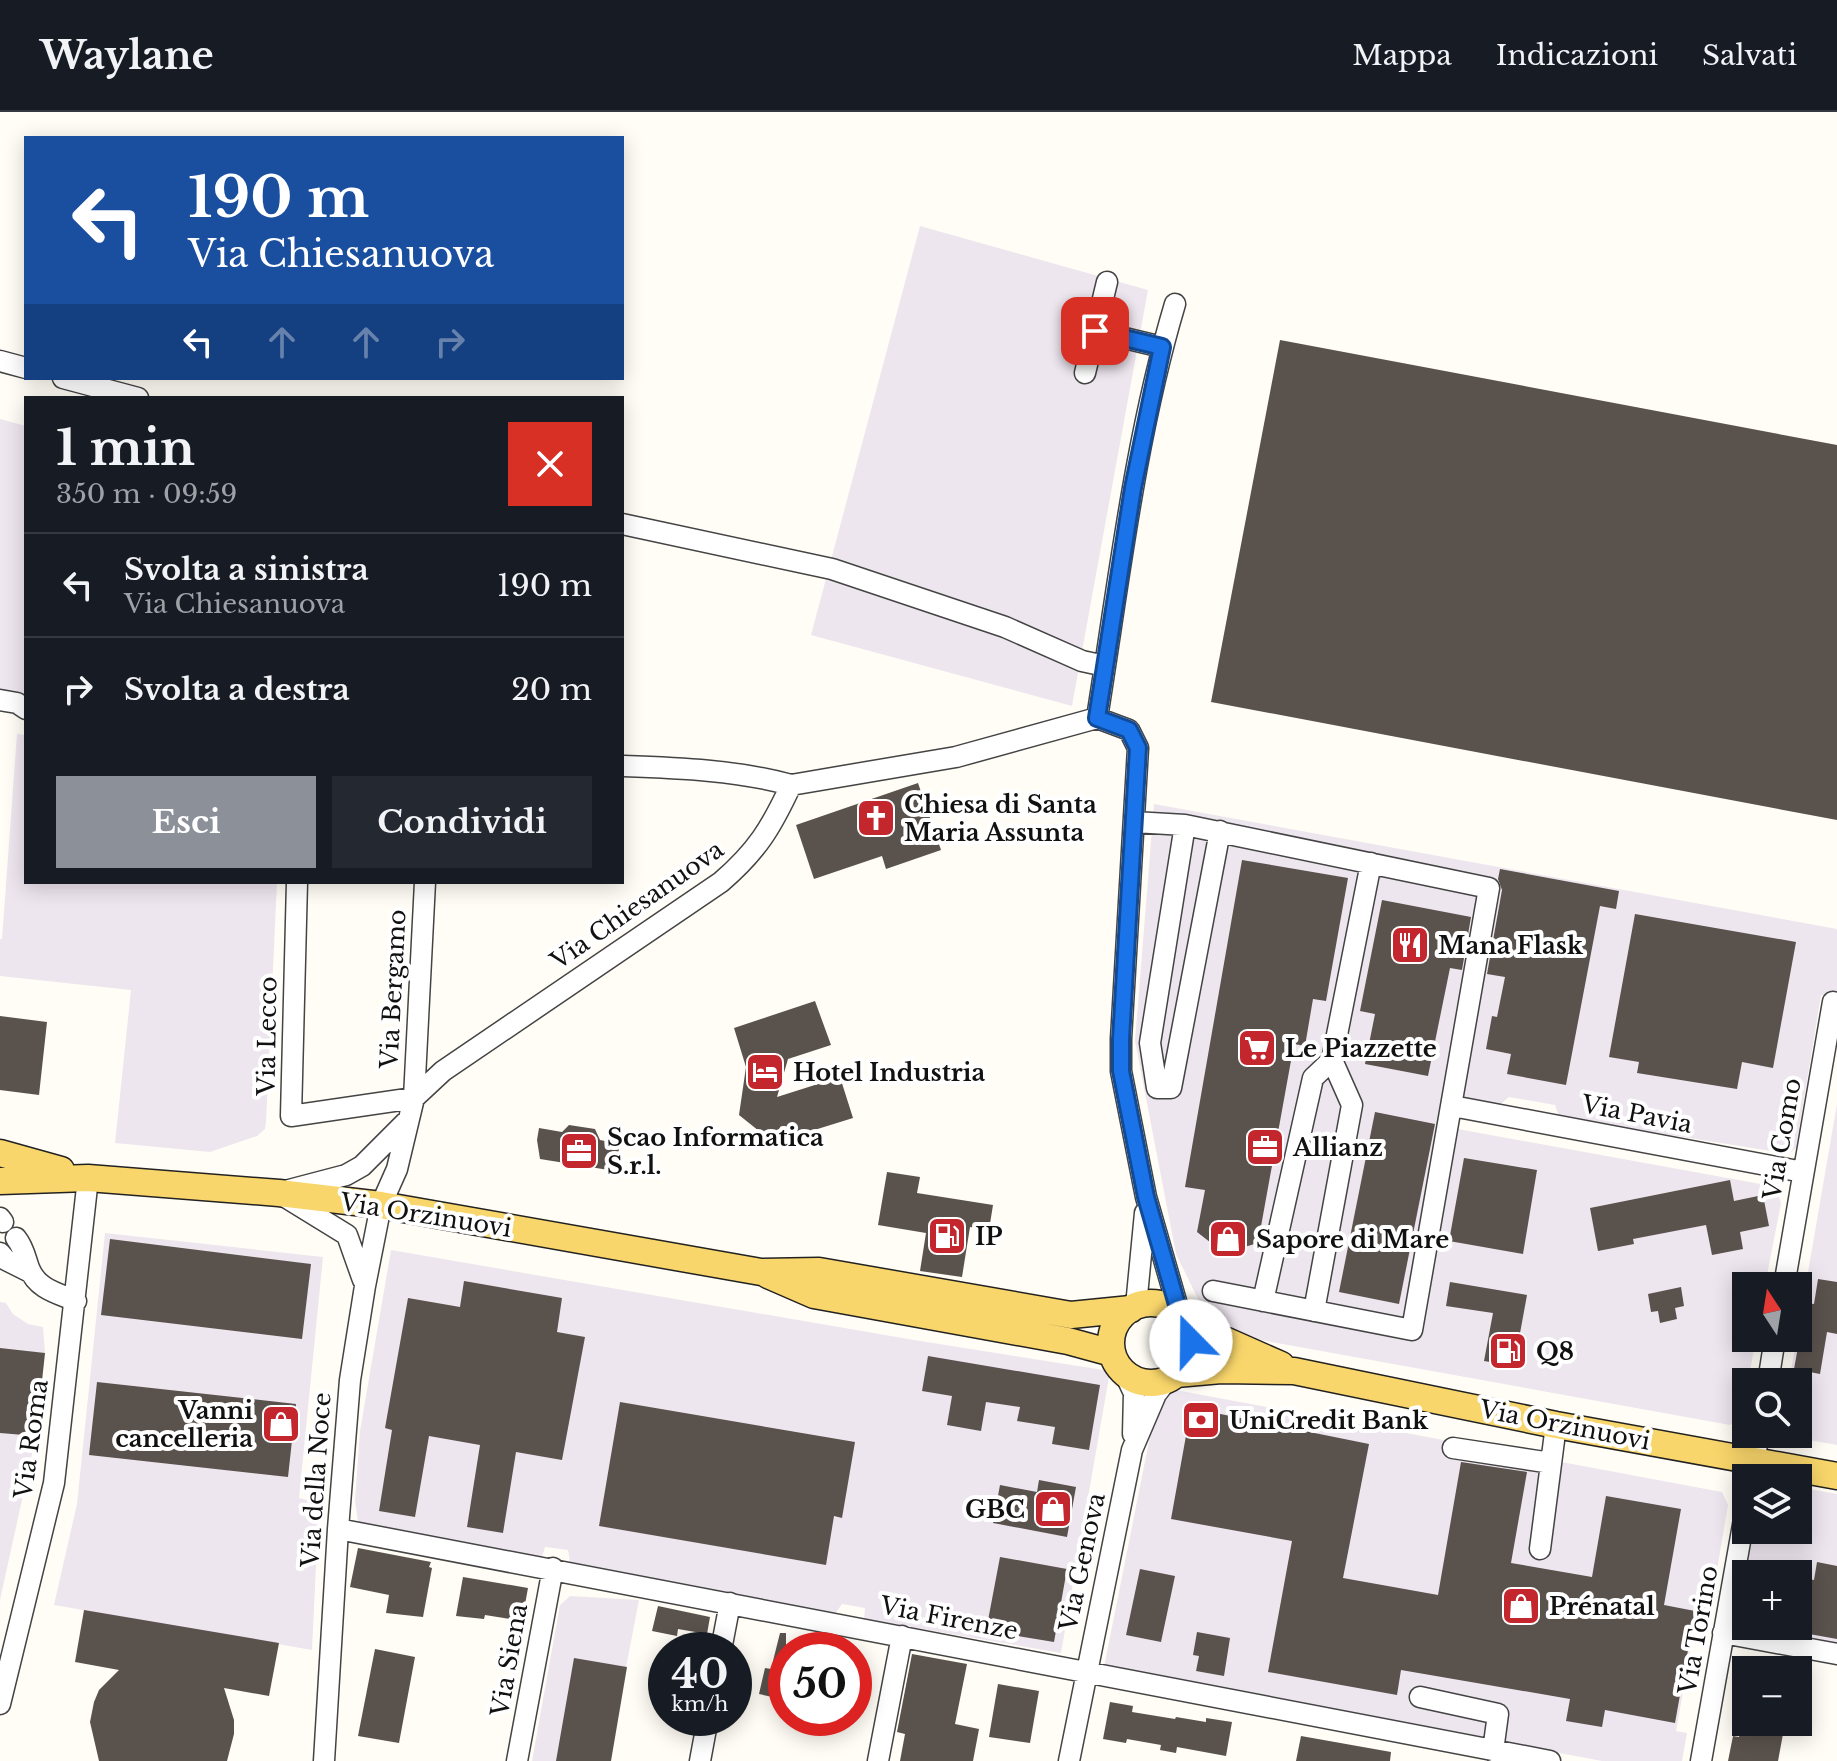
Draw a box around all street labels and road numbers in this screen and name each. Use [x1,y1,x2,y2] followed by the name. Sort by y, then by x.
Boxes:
[544,834,729,976] street label: Via Chiesanuova
[374,909,412,1070] street label: Via Bergamo
[251,976,283,1097] street label: Via Lecco
[1757,1076,1807,1203] street label: Via Como
[1578,1089,1695,1139] street label: Via Pavia
[337,1187,514,1243] street label: Via Orzinuovi
[8,1377,54,1501] street label: Via Roma
[295,1391,337,1569] street label: Via della Noce
[1476,1394,1653,1456] street label: Via Orzinuovi
[1053,1489,1111,1635] street label: Via Genova
[1672,1563,1724,1698] street label: Via Torino
[877,1590,1020,1646] street label: Via Firenze
[485,1601,533,1720] street label: Via Siena

